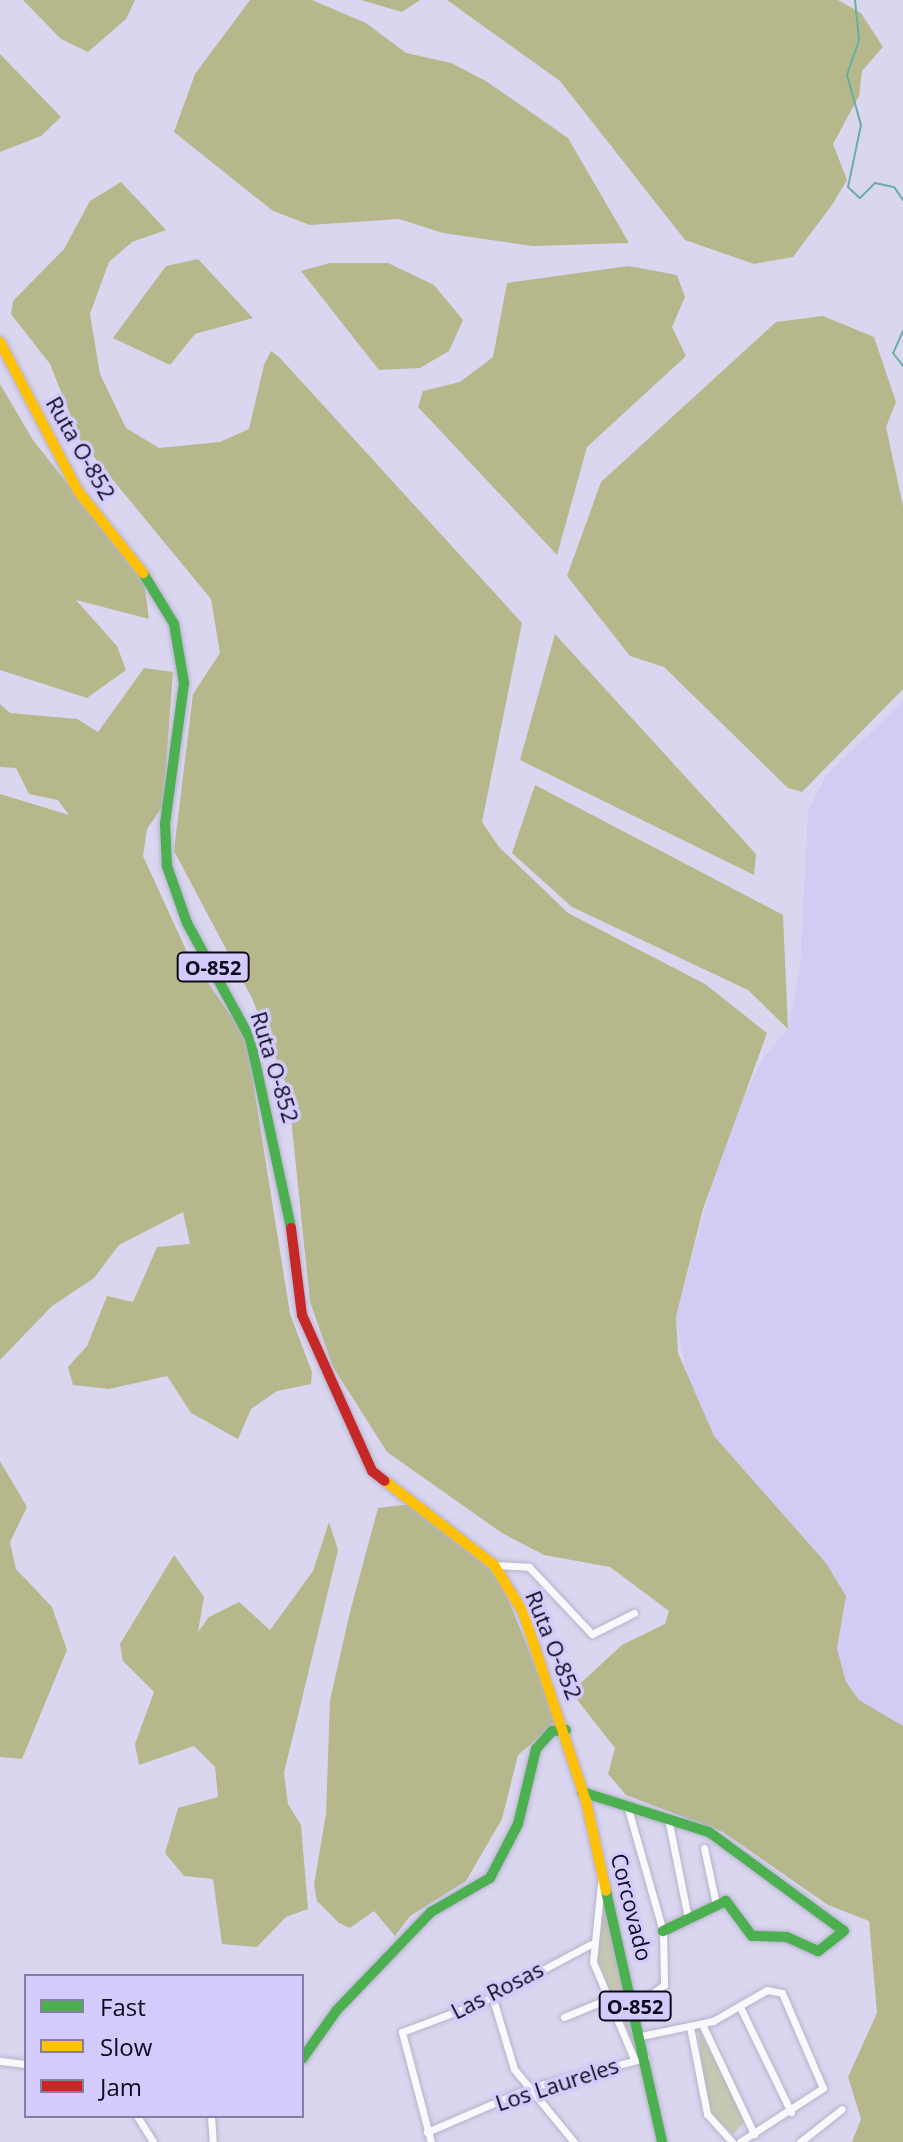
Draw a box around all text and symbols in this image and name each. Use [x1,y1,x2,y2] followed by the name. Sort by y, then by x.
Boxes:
[41,392,121,504] street label: Ruta O-852
[175,951,251,983] road number: O-852
[246,1008,304,1126] street label: Ruta O-852
[520,1587,588,1703] street label: Ruta O-852
[606,1851,658,1963] street label: Corcovado
[446,1956,548,2024] street label: Las Rosas
[24,1974,304,2118] legend
[100,1990,146,2023] text: Fast
[597,1990,673,2022] road number: O-852
[100,2030,152,2063] text: Slow
[492,2052,622,2116] street label: Los Laureles
[100,2070,142,2103] text: Jam

